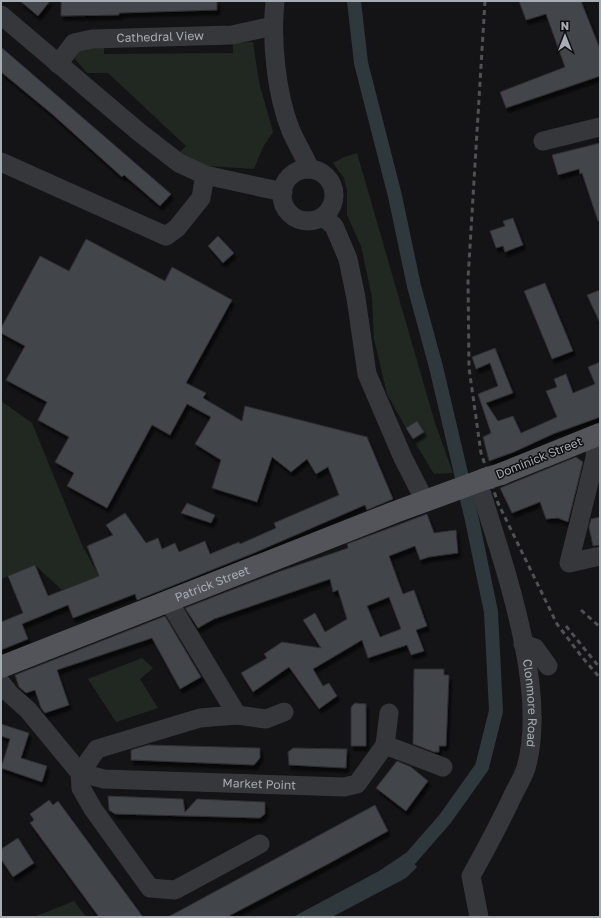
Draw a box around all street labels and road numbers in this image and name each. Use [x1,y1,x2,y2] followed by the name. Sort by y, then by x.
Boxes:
[116,28,204,45] street label: Cathedral View
[493,433,584,482] street label: Dominick Street
[173,562,252,605] street label: Patrick Street
[520,658,540,748] street label: Clonmore Road
[222,775,296,792] street label: Market Point

